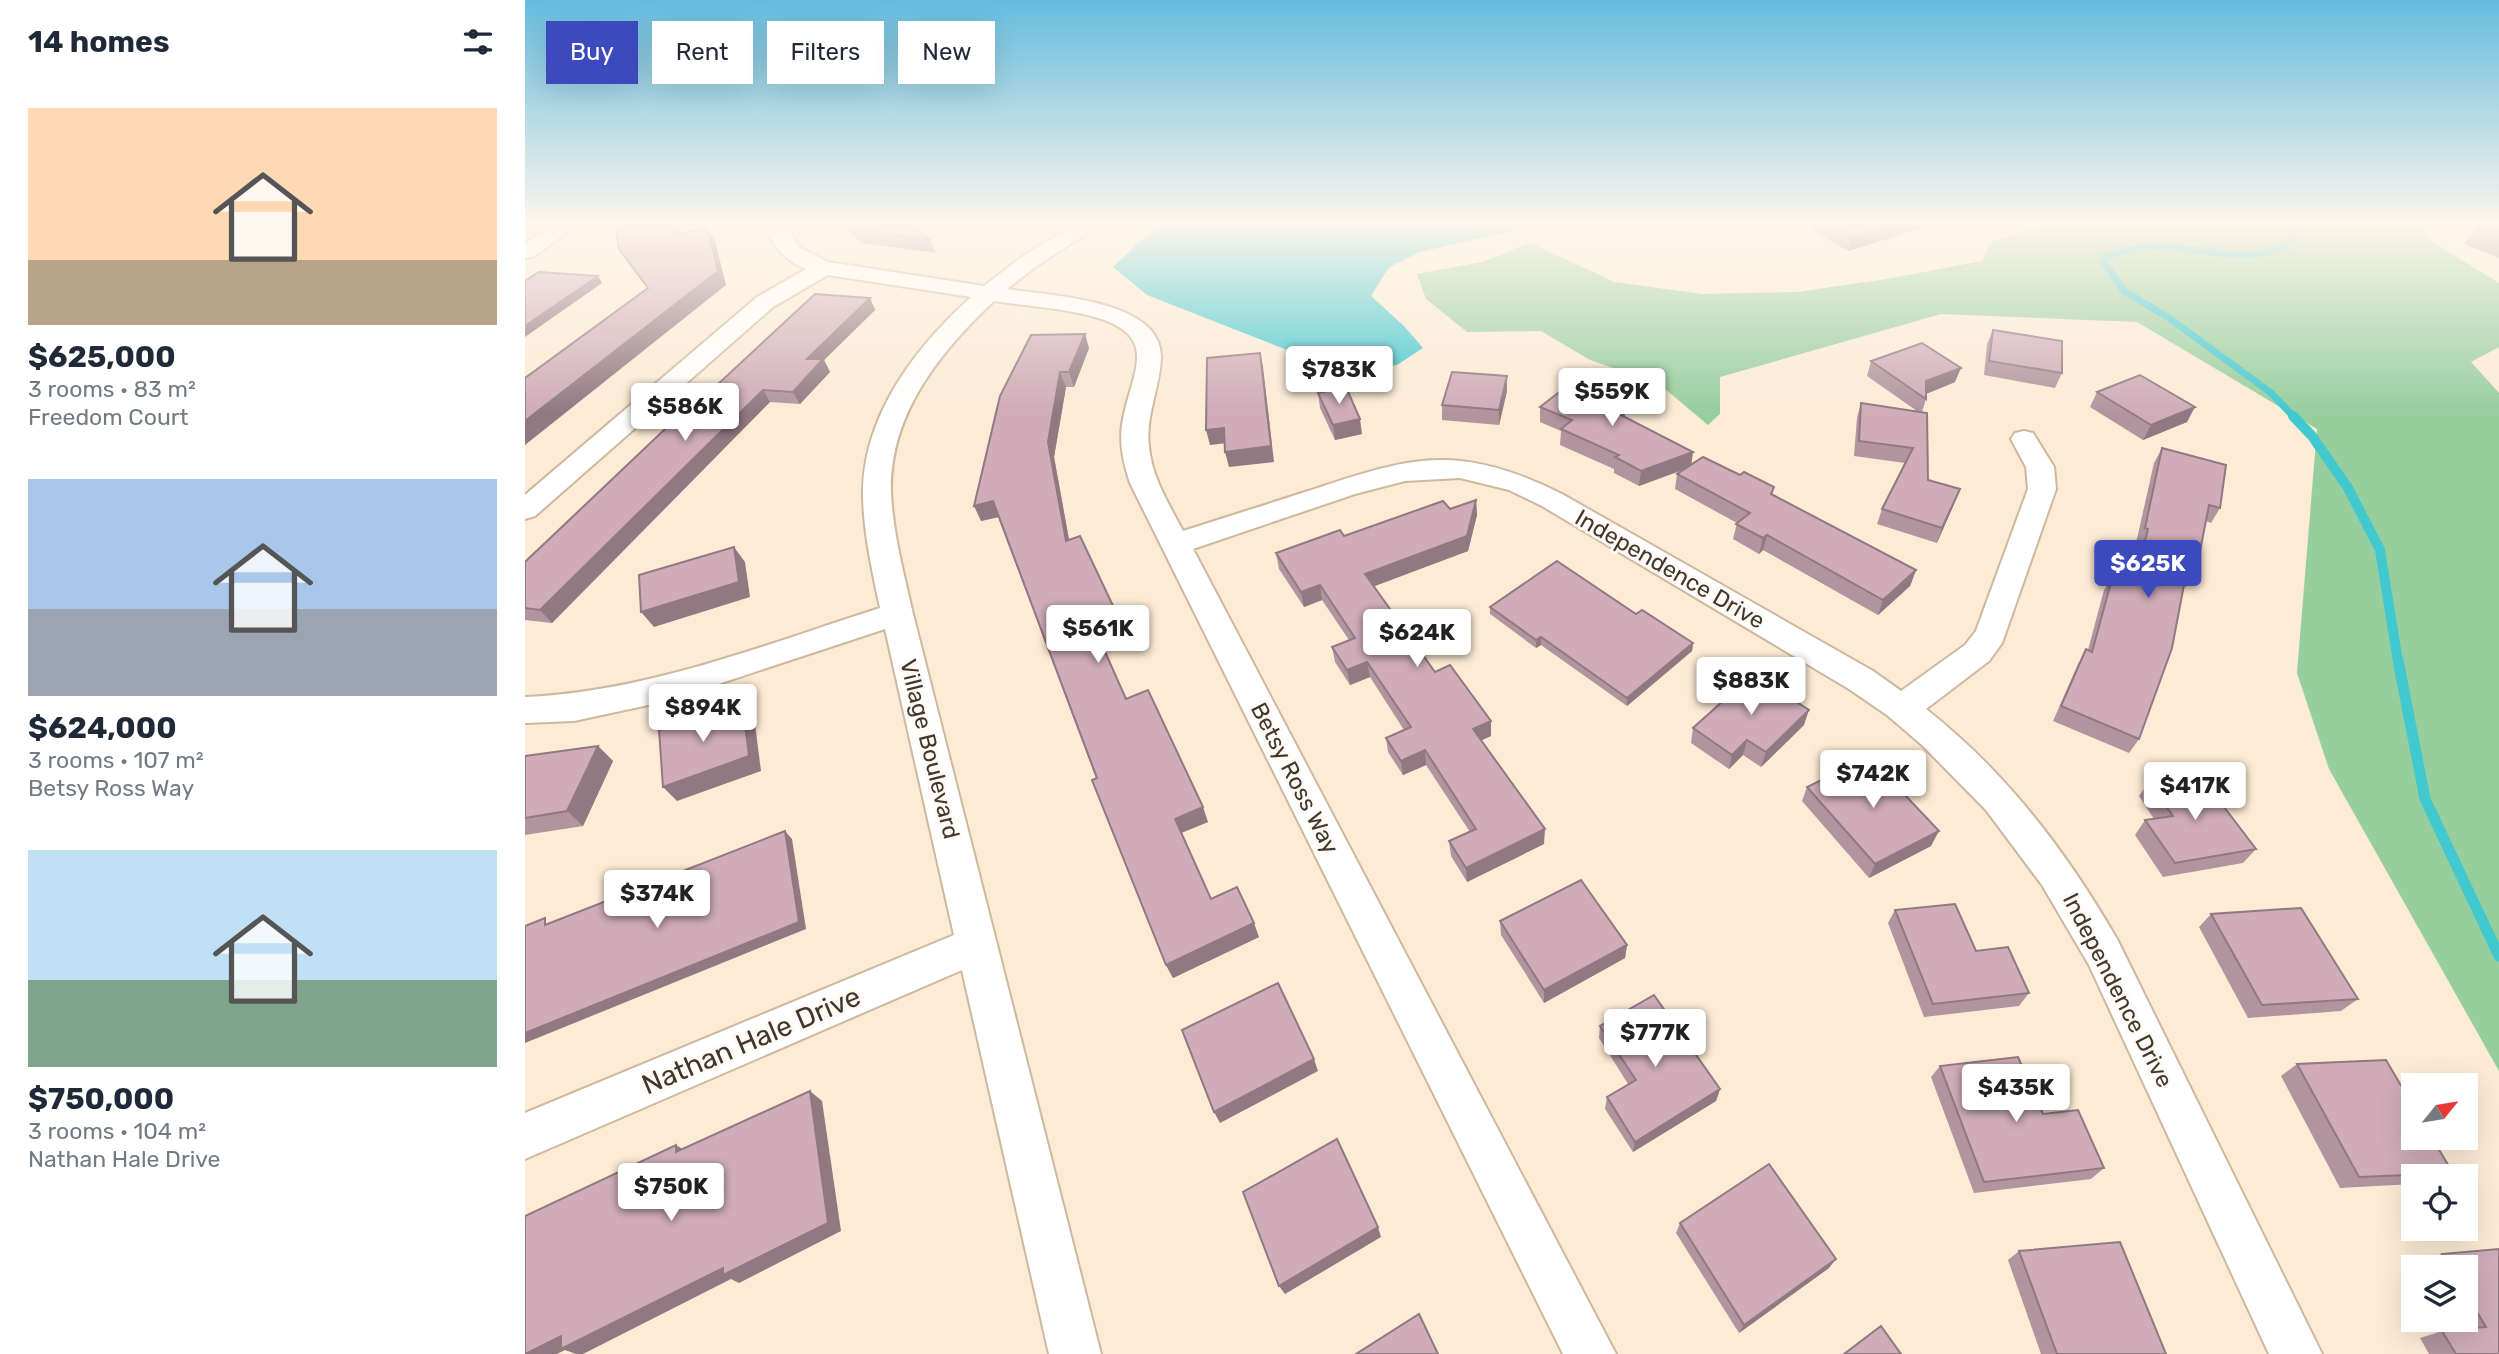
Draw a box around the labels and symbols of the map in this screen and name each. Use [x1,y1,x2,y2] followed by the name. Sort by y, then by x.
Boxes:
[1290,346,1388,406] pin: $783K
[1563,368,1661,428] pin: $559K
[636,384,734,443] pin: $586K
[1570,503,1770,635] street label: Independence Drive
[2099,540,2197,600] pin: $625K
[1049,606,1147,665] pin: $561K
[1368,610,1466,669] pin: $624K
[894,656,966,842] street label: Village Boulevard
[1702,658,1800,717] pin: $883K
[654,684,752,744] pin: $894K
[1245,698,1345,859] street label: Betsy Ross Way
[1824,750,1922,810] pin: $742K
[2146,762,2244,822] pin: $417K
[608,870,706,930] pin: $374K
[2057,888,2179,1092] street label: Independence Drive
[637,980,865,1101] street label: Nathan Hale Drive
[1606,1010,1704,1069] pin: $777K
[1967,1064,2065,1124] pin: $435K
[2401,1073,2478,1150] north arrow
[622,1164,720,1223] pin: $750K

